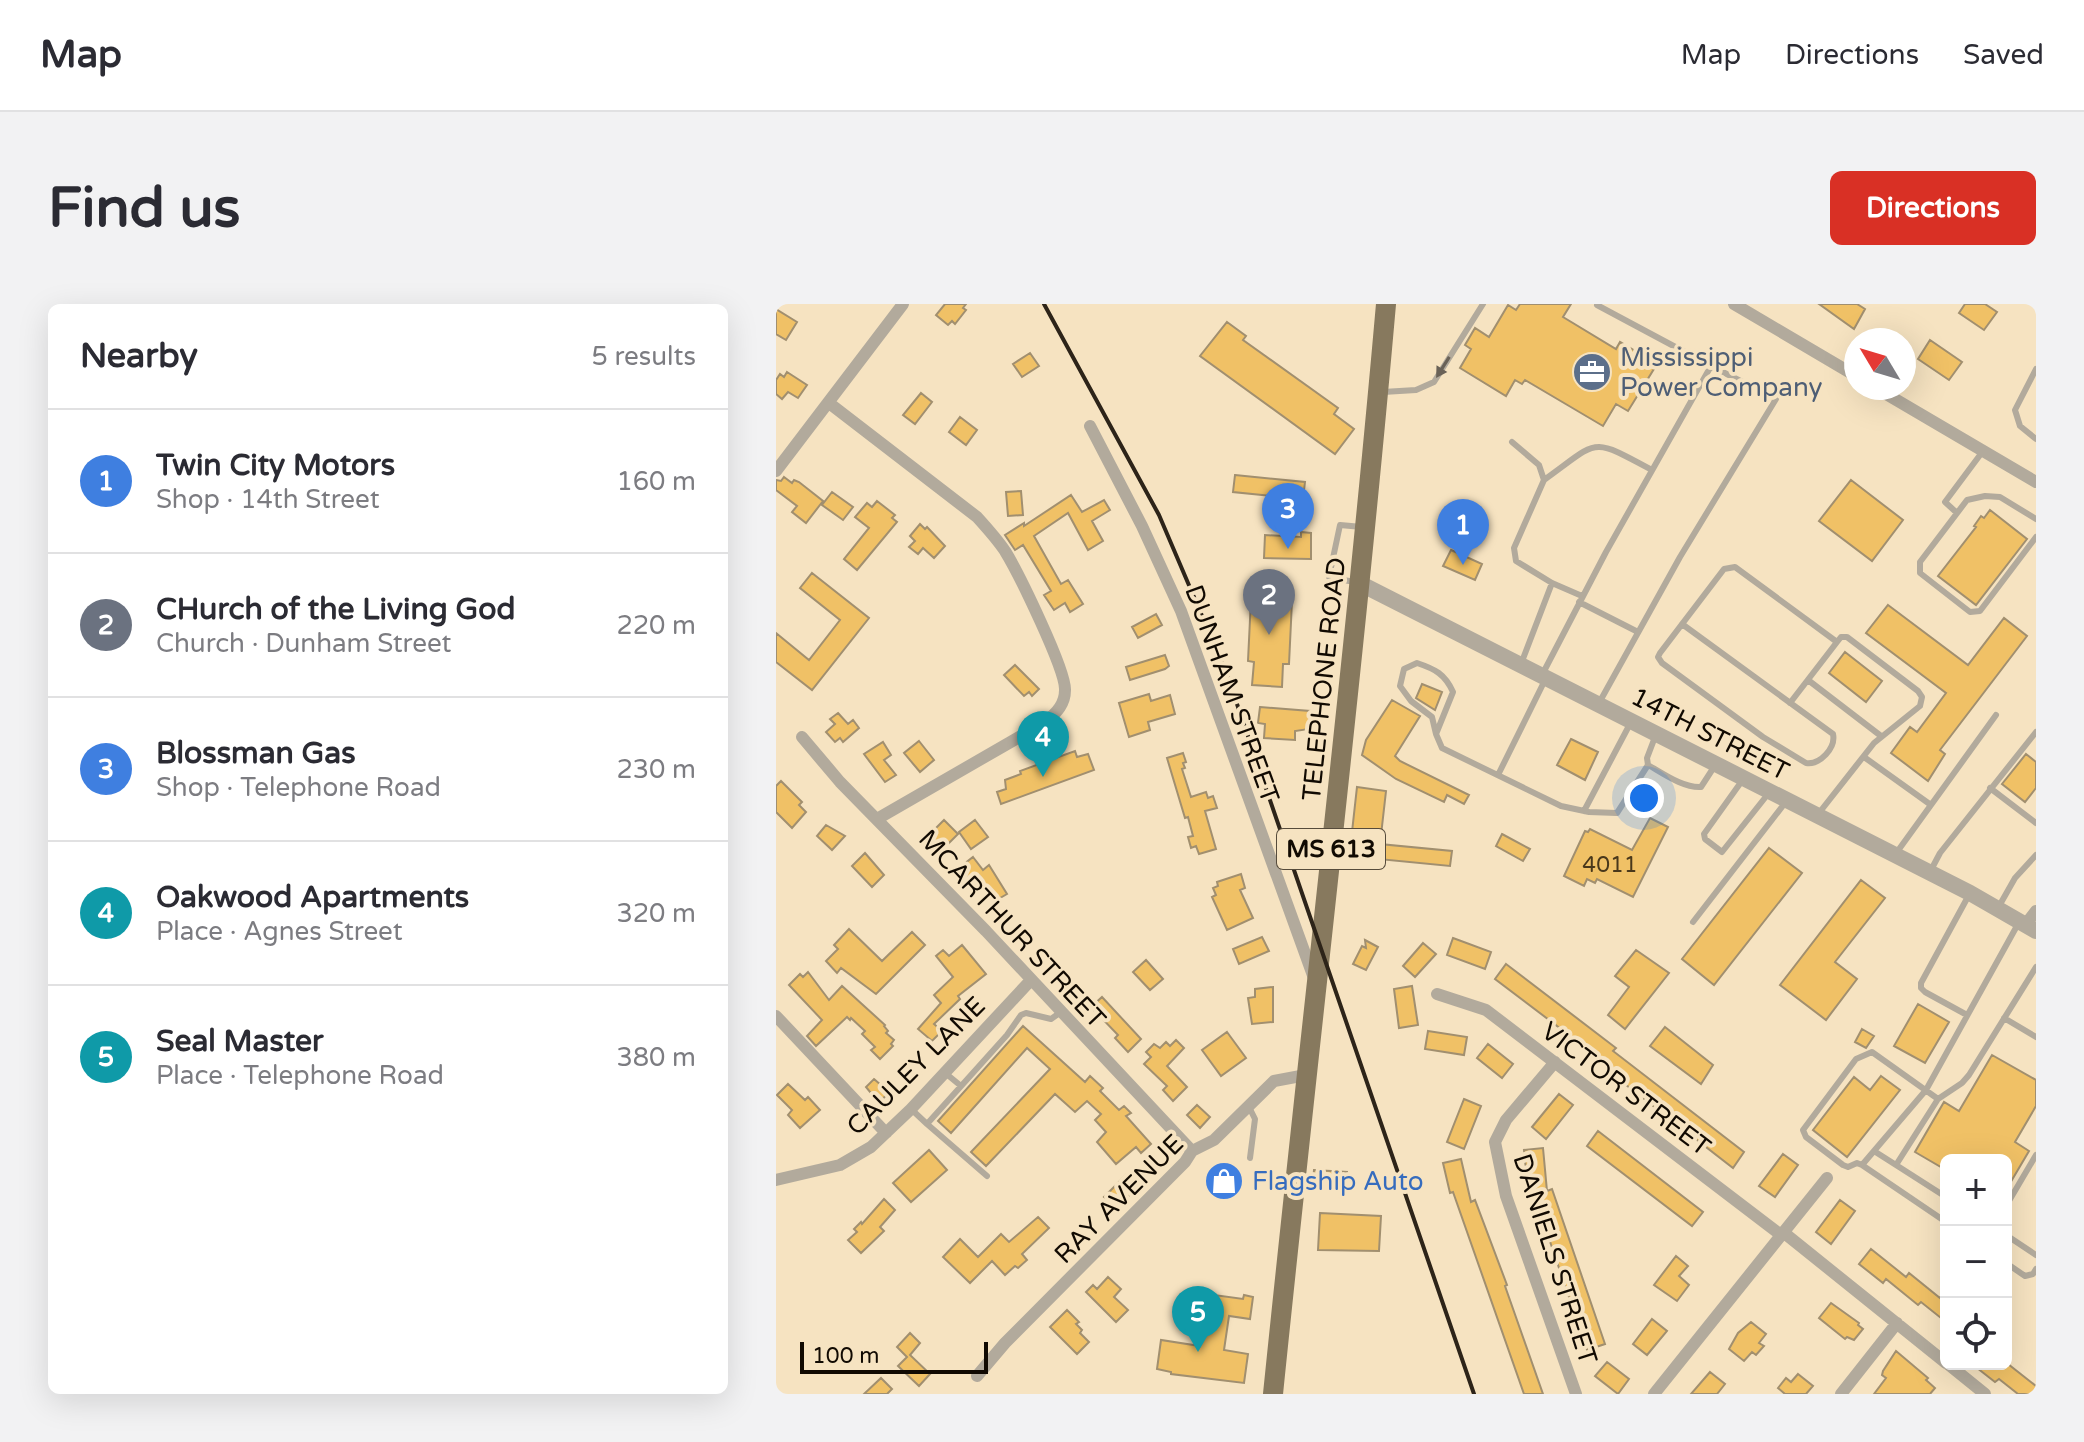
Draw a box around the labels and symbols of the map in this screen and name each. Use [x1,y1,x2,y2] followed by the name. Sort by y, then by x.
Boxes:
[1844,328,1916,400] north arrow
[1620,342,1823,403] place label: Mississippi Power Company
[1571,351,1613,393] office icon: Mississippi Power Company
[1436,356,1450,378] one-way arrow
[1262,483,1314,549] pin: 3
[1437,499,1489,565] pin: 1
[1296,556,1352,802] street label: TELEPHONE ROAD
[1243,569,1295,635] pin: 2
[1178,581,1286,807] street label: DUNHAM STREET
[1626,681,1794,787] street label: 14TH STREET
[1017,711,1069,777] pin: 4
[1624,778,1664,818] your location
[912,823,1112,1035] street label: MCARTHUR STREET
[1277,829,1385,869] road number: MS 613
[1582,852,1638,878] house number: 4011
[840,990,992,1142] street label: CAULEY LANE
[1535,1015,1717,1163] street label: VICTOR STREET
[1048,1128,1190,1270] street label: RAY AVENUE
[1506,1150,1604,1368] street label: DANIELS STREET
[1203,1160,1245,1202] shop icon: Flagship Auto
[1252,1166,1424,1197] place label: Flagship Auto
[1172,1286,1224,1352] pin: 5
[800,1338,988,1374] scale bar

